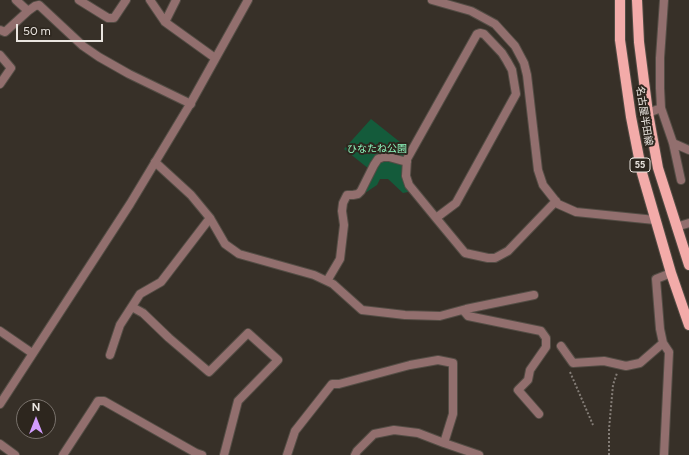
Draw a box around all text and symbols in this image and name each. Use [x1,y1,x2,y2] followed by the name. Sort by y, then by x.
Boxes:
[18,16,105,42] scale bar
[23,24,51,38] text: 50 m
[633,85,655,147] street label: 名古屋半田線
[347,143,407,155] park label: ひなたね公園
[630,158,650,172] road number: 55
[16,399,56,439] north arrow
[32,401,40,414] text: N

